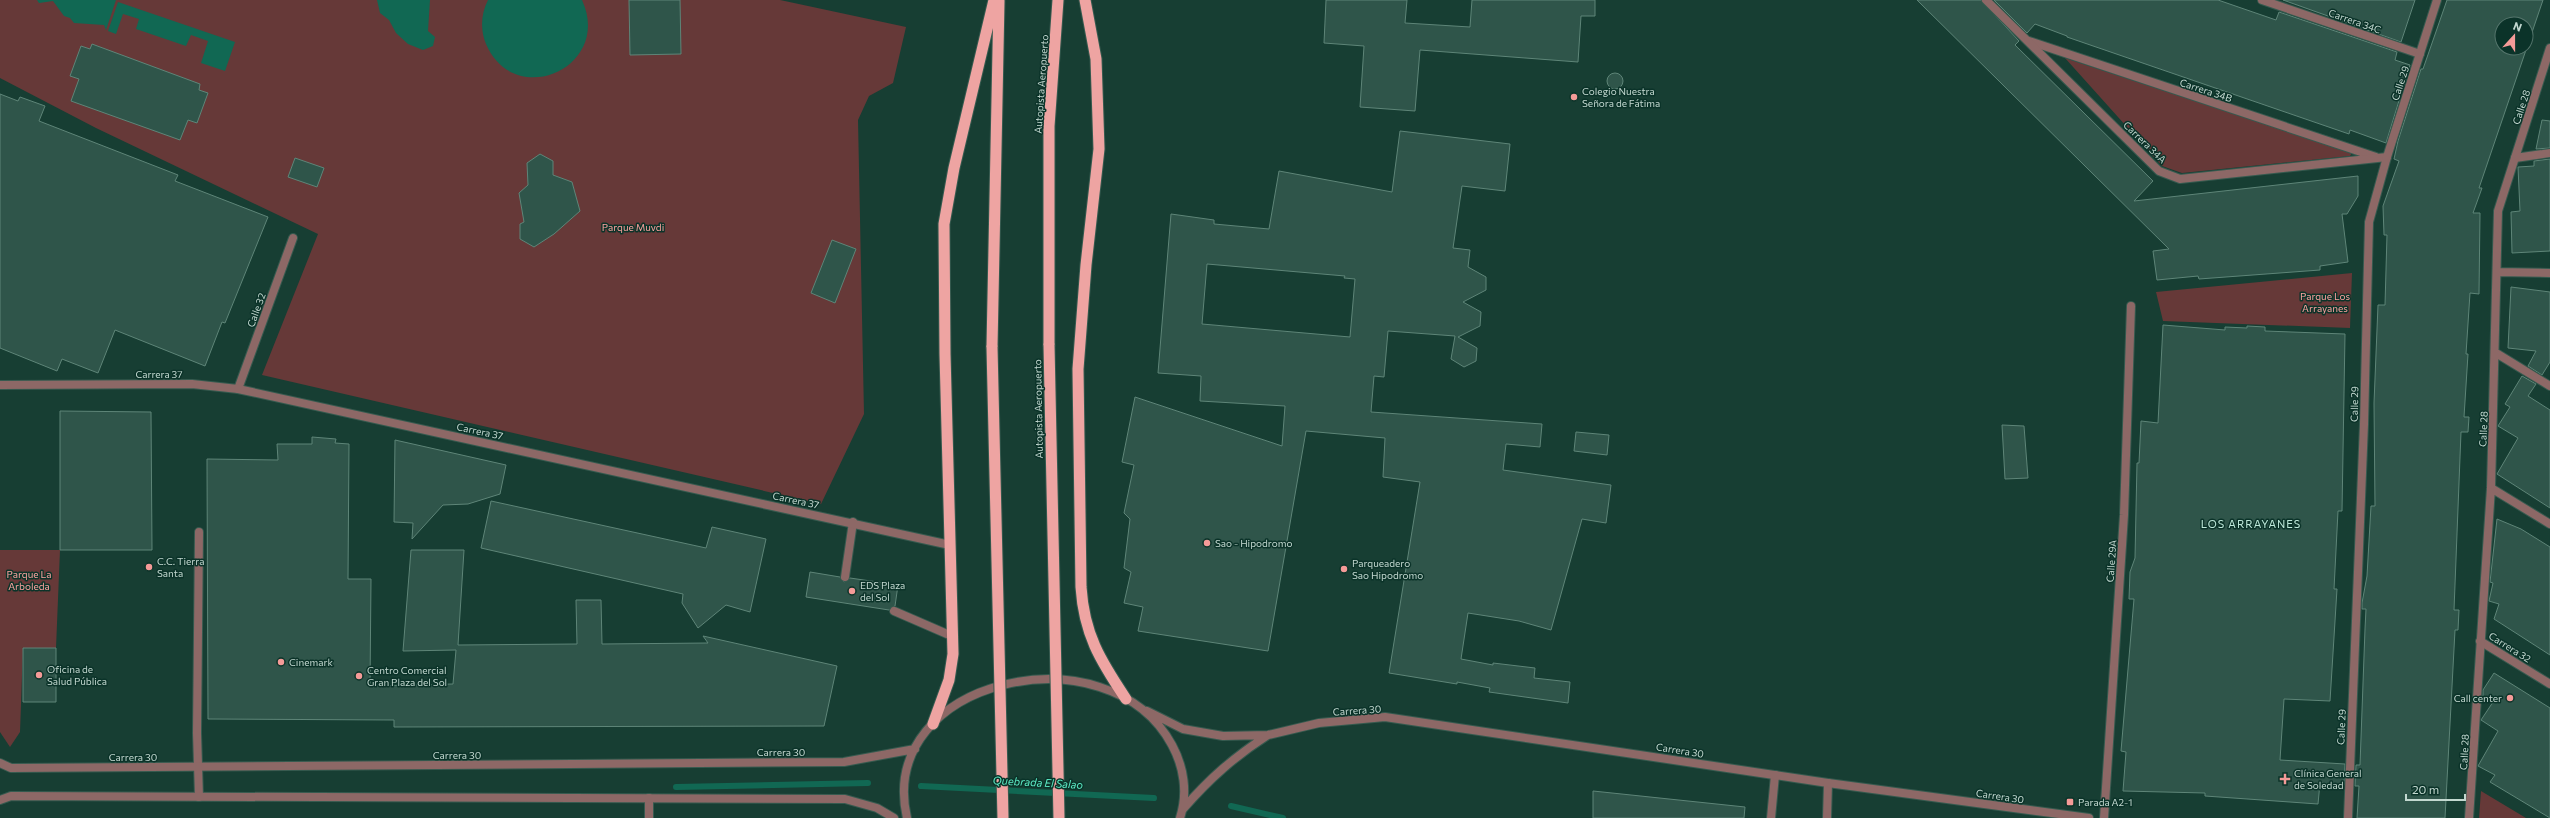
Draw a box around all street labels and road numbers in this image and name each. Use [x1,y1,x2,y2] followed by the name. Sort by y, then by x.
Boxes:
[2327,6,2383,36] street label: Carrera 34C
[1032,34,1050,134] street label: Autopista Aeropuerto
[2389,64,2411,102] street label: Calle 29
[2178,76,2234,104] street label: Carrera 34B
[2510,88,2532,126] street label: Calle 28
[2121,119,2169,165] street label: Carrera 34A
[244,291,268,329] street label: Calle 32
[1031,359,1045,459] street label: Autopista Aeropuerto
[135,368,183,380] street label: Carrera 37
[2348,386,2360,422] street label: Calle 29
[2476,411,2490,447] street label: Calle 28
[456,420,504,442] street label: Carrera 37
[772,489,820,511] street label: Carrera 37
[2104,539,2118,583] street label: Calle 29A
[2487,629,2534,665] street label: Carrera 32
[1332,702,1382,718] street label: Carrera 30
[2334,709,2348,745] street label: Calle 29
[2457,734,2471,770] street label: Calle 28
[1655,740,1705,760] street label: Carrera 30
[757,746,805,758] street label: Carrera 30
[433,749,481,761] street label: Carrera 30
[109,751,157,763] street label: Carrera 30
[1975,787,2025,805] street label: Carrera 30

